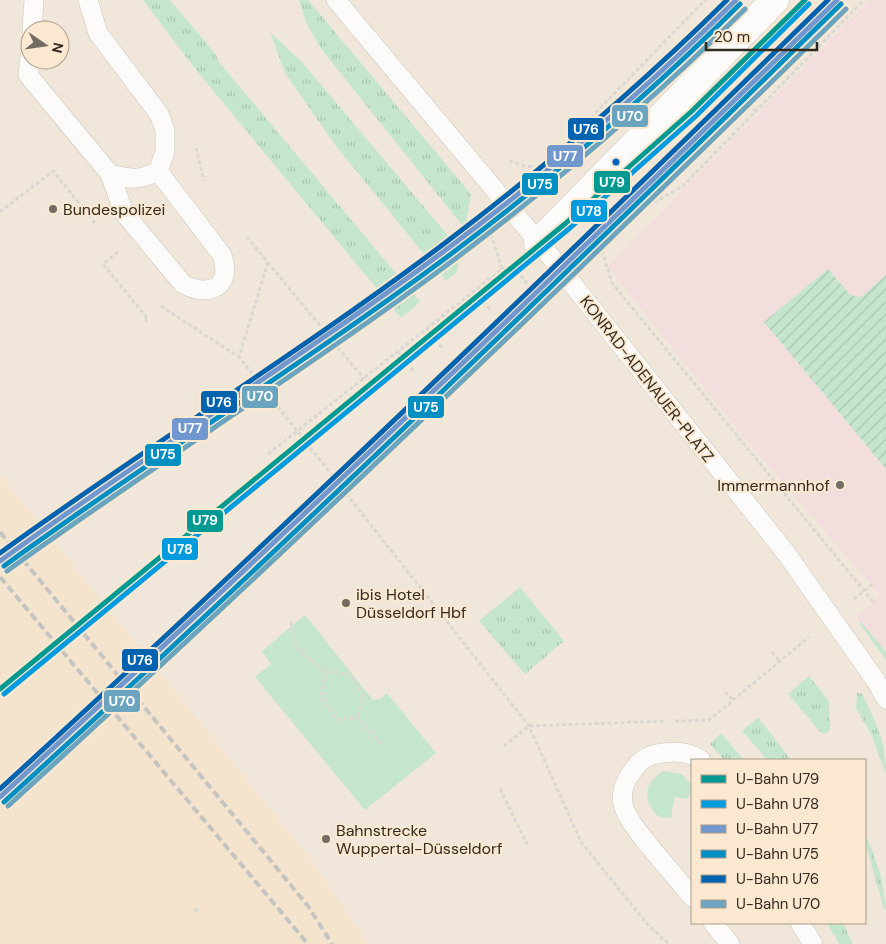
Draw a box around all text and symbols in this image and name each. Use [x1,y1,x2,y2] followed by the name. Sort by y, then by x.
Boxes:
[20,20,70,70] north arrow
[706,20,817,52] scale bar
[714,27,750,47] text: 20 m
[48,41,68,55] text: N
[611,104,649,128] line badge: U70
[617,107,644,125] text: U70
[567,117,605,141] line badge: U76
[573,120,599,138] text: U76
[546,144,584,168] line badge: U77
[553,147,578,165] text: U77
[611,157,621,167] unlabelled marker
[593,170,631,194] line badge: U79
[521,172,559,196] line badge: U75
[599,173,625,191] text: U79
[527,175,553,193] text: U75
[63,199,165,220] place label: Bundespolizei
[570,199,608,223] line badge: U78
[576,202,602,220] text: U78
[47,203,59,215] marker: Bundespolizei
[575,291,719,467] street label: KONRAD-ADENAUER-PLATZ
[241,385,279,409] line badge: U70
[247,387,274,405] text: U70
[200,390,238,414] line badge: U76
[206,393,232,411] text: U76
[407,395,445,419] line badge: U75
[413,398,439,416] text: U75
[171,417,209,441] line badge: U77
[178,419,203,437] text: U77
[144,443,182,467] line badge: U75
[150,445,176,463] text: U75
[717,475,830,496] place label: Immermannhof
[834,479,846,491] marker: Immermannhof
[186,509,224,533] line badge: U79
[192,511,218,529] text: U79
[161,537,199,561] line badge: U78
[167,540,193,558] text: U78
[356,584,466,623] place label: ibis Hotel Düsseldorf Hbf
[340,597,352,609] marker: ibis Hotel Düsseldorf Hbf
[121,648,159,672] line badge: U76
[127,651,153,669] text: U76
[103,689,141,713] line badge: U70
[109,692,136,710] text: U70
[691,759,866,924] legend
[736,769,819,789] text: U-Bahn U79
[736,794,819,814] text: U-Bahn U78
[736,819,818,839] text: U-Bahn U77
[336,820,502,859] place label: Bahnstrecke Wuppertal-Düsseldorf
[320,833,332,845] marker: Bahnstrecke Wuppertal-Düsseldorf
[736,844,819,864] text: U-Bahn U75
[736,869,819,889] text: U-Bahn U76
[736,894,820,914] text: U-Bahn U70

